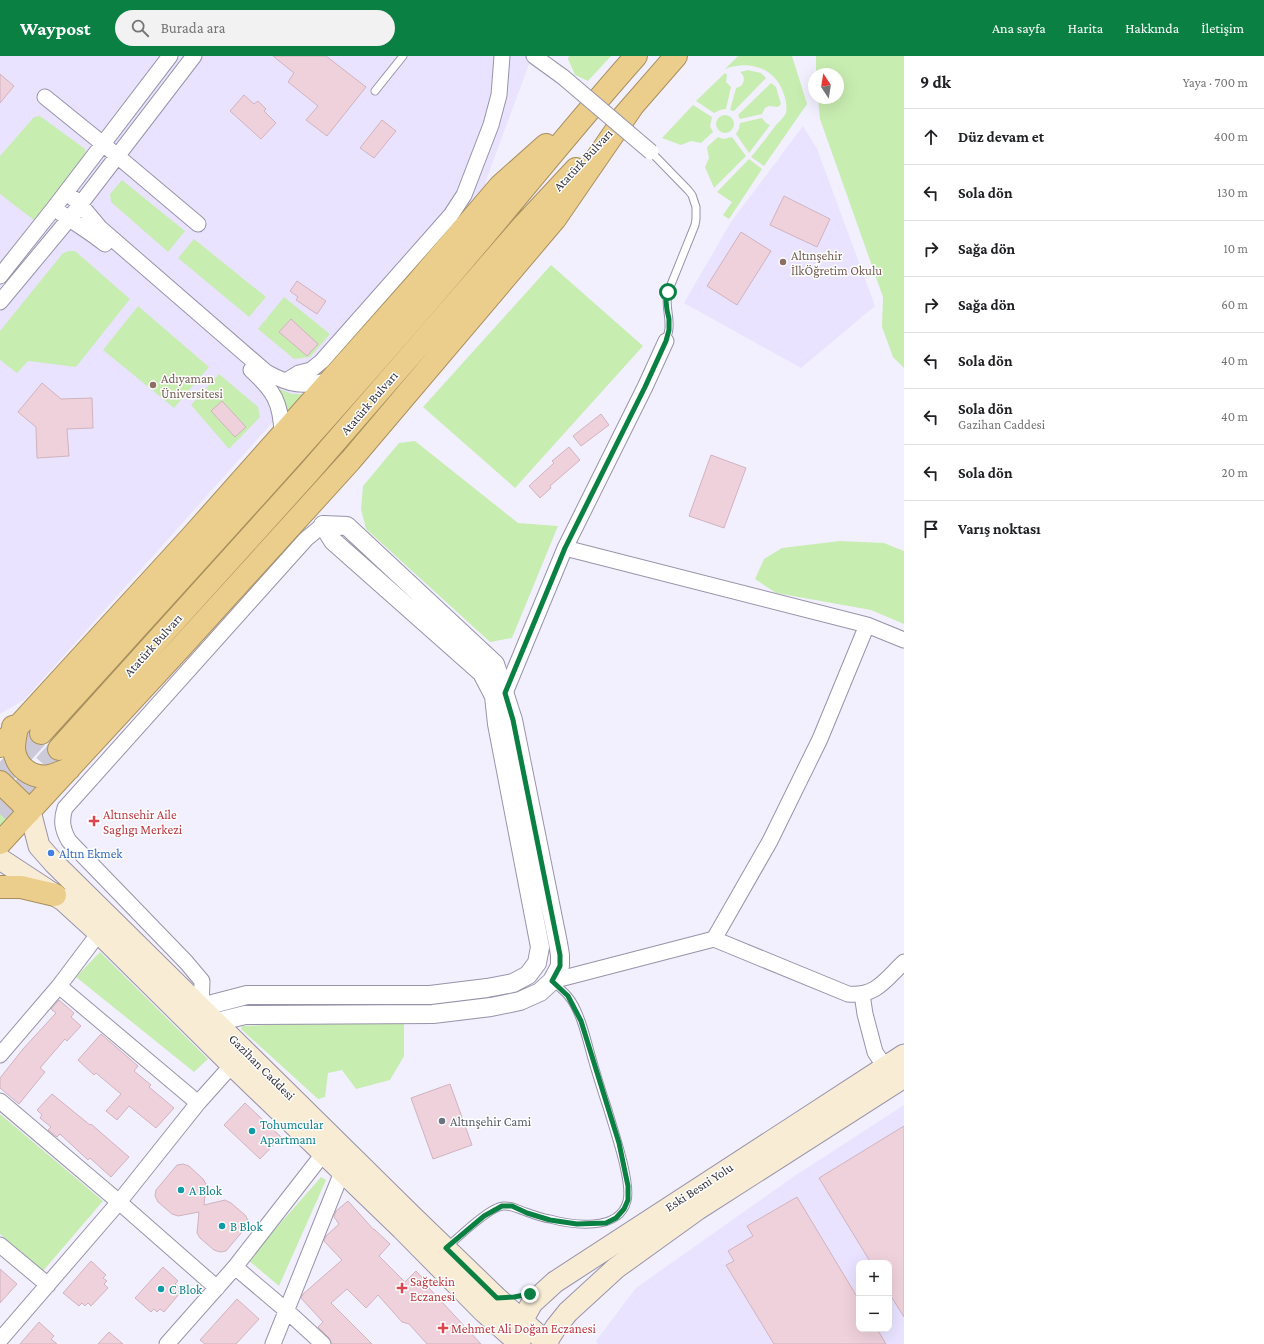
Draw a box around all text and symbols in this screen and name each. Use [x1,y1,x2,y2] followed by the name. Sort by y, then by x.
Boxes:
[115,10,395,46] search box
[129,17,151,39] icon: search
[20,18,91,39] text: Waypost
[161,20,225,36] text: Burada ara
[992,20,1046,36] text: Ana sayfa
[1068,20,1103,36] text: Harita
[1125,20,1179,36] text: Hakkında
[1201,20,1244,36] text: İletişim
[808,68,844,104] north arrow
[920,73,951,92] text: 9 dk
[1183,75,1248,90] text: Yaya · 700 m
[550,125,616,194] street label: Atatürk Bulvarı
[920,126,942,148] icon: ahead
[958,129,1044,145] text: Düz devam et
[1214,129,1248,144] text: 400 m
[920,182,942,204] icon: left
[958,185,1013,201] text: Sola dön
[1217,185,1248,200] text: 130 m
[920,238,942,260] icon: right
[958,241,1015,257] text: Sağa dön
[1223,241,1248,256] text: 10 m
[791,248,882,278] place label: Altınşehir İlkÖğretim Okulu
[778,257,788,267] marker: Altınşehir İlkÖğretim Okulu
[659,283,677,301] route start
[920,294,942,316] icon: right
[958,297,1015,313] text: Sağa dön
[1221,297,1248,312] text: 60 m
[920,350,942,372] icon: left
[958,353,1013,369] text: Sola dön
[1221,353,1248,368] text: 40 m
[337,368,401,438] street label: Atatürk Bulvarı
[161,371,223,401] place label: Adıyaman Üniversitesi
[148,380,158,390] marker: Adıyaman Üniversitesi
[958,401,1013,417] text: Sola dön
[920,406,942,428] icon: left
[1221,409,1248,424] text: 40 m
[958,417,1045,432] text: Gazihan Caddesi
[920,462,942,484] icon: left
[958,465,1013,481] text: Sola dön
[1222,465,1248,480] text: 20 m
[920,518,942,540] icon: arrive
[958,521,1041,537] text: Varış noktası
[121,610,185,679] street label: Atatürk Bulvarı
[103,807,183,837] place label: Altınsehir Aile Saglıgı Merkezi
[88,815,100,827] marker: Altınsehir Aile Saglıgı Merkezi
[59,846,123,861] place label: Altın Ekmek
[46,848,56,858] marker: Altın Ekmek
[226,1031,299,1104] street label: Gazihan Caddesi
[450,1114,532,1129] place label: Altınşehir Cami
[437,1116,447,1126] marker: Altınşehir Cami
[260,1117,324,1147] place label: Tohumcular Apartmanı
[247,1126,257,1136] marker: Tohumcular Apartmanı
[662,1159,736,1214] street label: Eski Besni Yolu
[189,1183,223,1198] place label: A Blok
[176,1185,186,1195] marker: A Blok
[230,1219,264,1234] place label: B Blok
[217,1221,227,1231] marker: B Blok
[856,1260,892,1332] map controls
[856,1260,892,1296] button: +
[410,1274,456,1304] place label: Sağtekin Eczanesi
[169,1282,203,1297] place label: C Blok
[397,1283,407,1293] marker: Sağtekin Eczanesi
[156,1284,166,1294] marker: C Blok
[521,1285,539,1303] route end
[856,1296,892,1332] button: −
[451,1321,597,1336] place label: Mehmet Ali Doğan Eczanesi
[438,1323,448,1333] marker: Mehmet Ali Doğan Eczanesi

